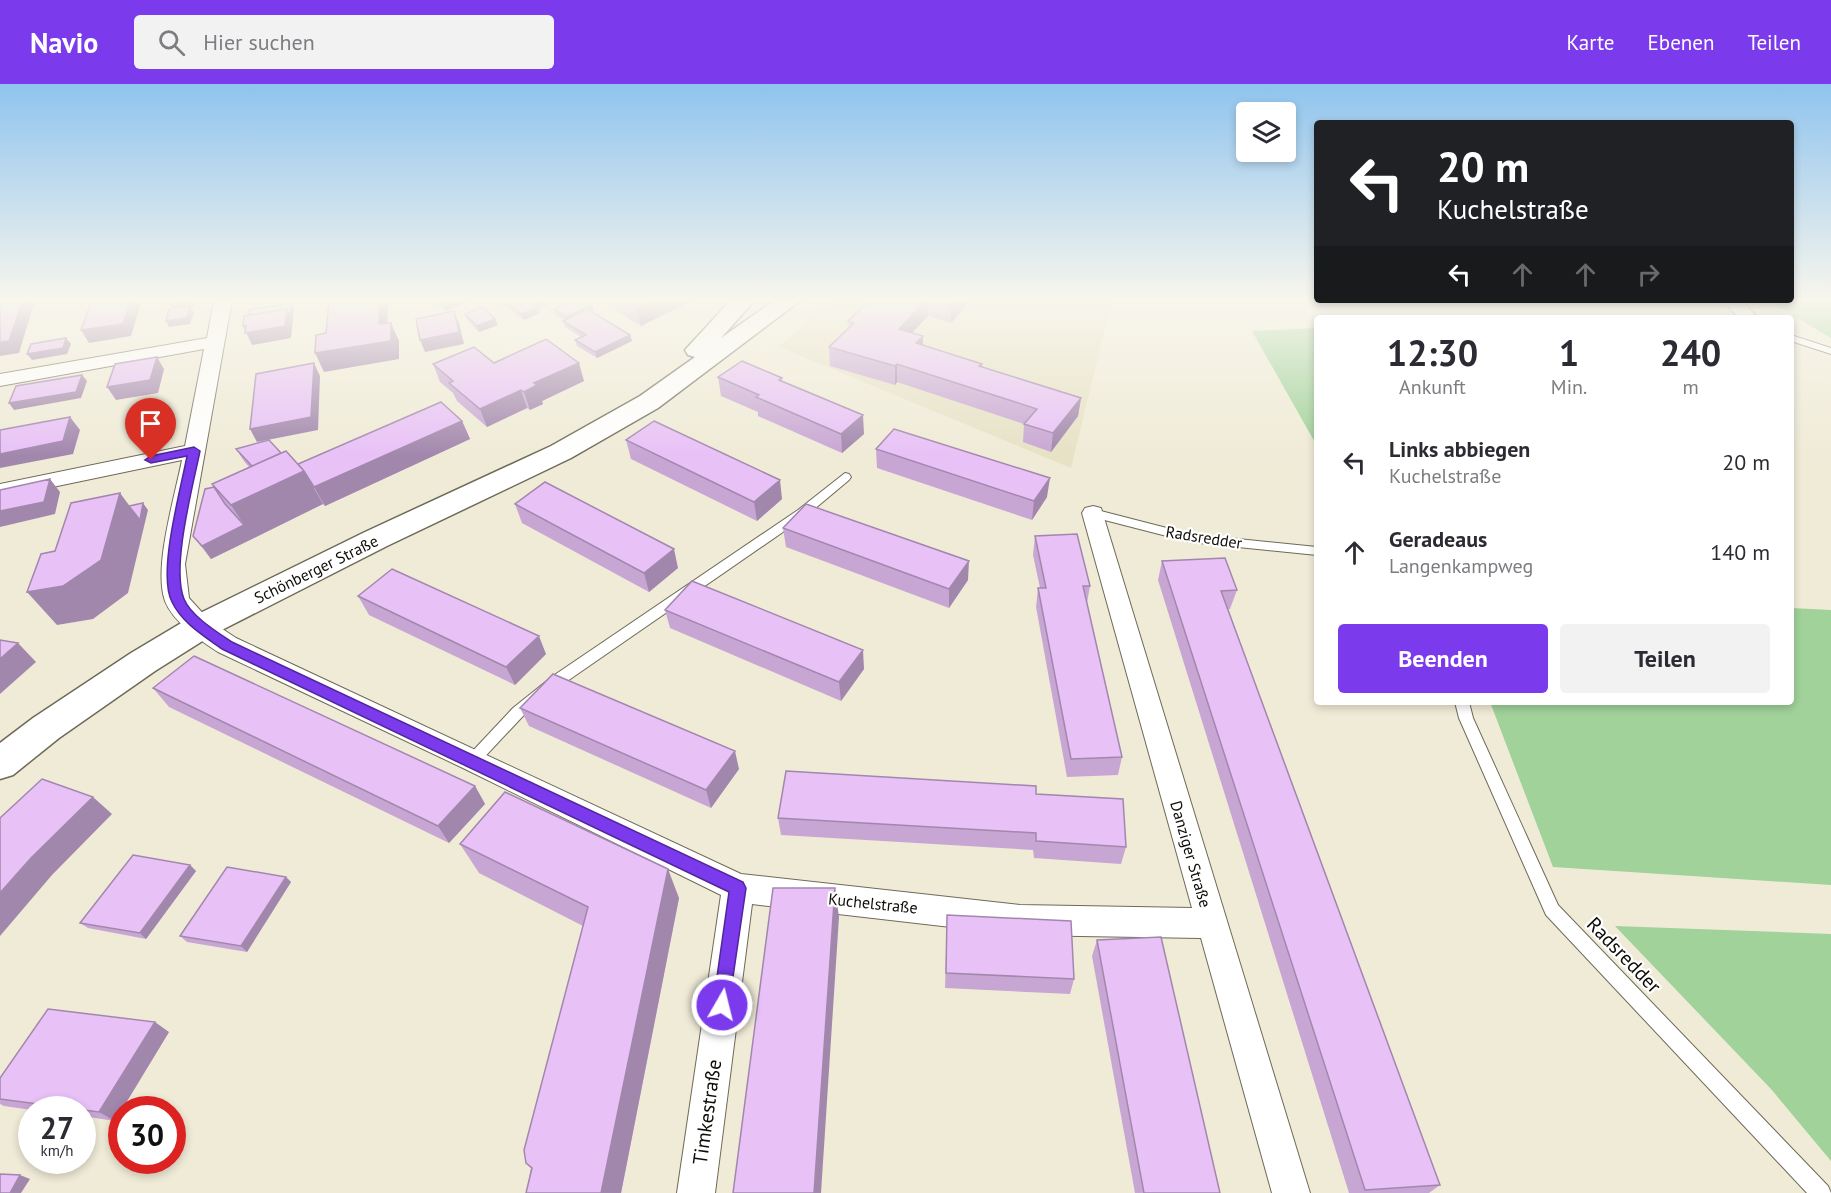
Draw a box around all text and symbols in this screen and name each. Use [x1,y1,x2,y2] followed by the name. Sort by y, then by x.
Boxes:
[134,15,554,69] search box
[30,24,98,61] text: Navio
[155,26,188,59] icon: search
[203,28,315,56] text: Hier suchen
[1567,29,1615,56] text: Karte
[1648,29,1714,56] text: Ebenen
[1747,29,1801,56] text: Teilen
[1236,102,1296,162] map controls
[1236,102,1296,162] button: layers
[1437,139,1529,194] text: 20 m
[1338,144,1416,222] icon: left
[1437,192,1589,226] text: Kuchelstraße
[1443,258,1476,291] icon: left
[1506,258,1539,291] icon: ahead
[1569,258,1602,291] icon: ahead
[1632,258,1665,291] icon: right
[1387,329,1478,376] text: 12:30
[1559,329,1579,376] text: 1
[1660,329,1721,376] text: 240
[1399,374,1466,400] text: Ankunft
[1551,374,1587,400] text: Min.
[1683,374,1699,400] text: m
[125,398,176,460] pin
[134,407,167,440] icon: arrive
[1389,435,1530,463] text: Links abbiegen
[1338,446,1371,479] icon: left
[1722,448,1770,476] text: 20 m
[1389,463,1501,489] text: Kuchelstraße
[1164,521,1244,553] street label: Radsredder
[1389,525,1487,553] text: Geradeaus
[251,530,381,608] street label: Schönberger Straße
[1338,536,1371,569] icon: ahead
[1710,538,1770,566] text: 140 m
[1389,553,1533,579] text: Langenkampweg
[1338,624,1548,693] button: Beenden
[1560,624,1770,693] button: Teilen
[1166,798,1216,910] street label: Danziger Straße
[827,888,919,918] street label: Kuchelstraße
[1581,911,1667,999] street label: Radsredder
[690,973,754,1037] position arrow
[687,1058,727,1166] street label: Timkestraße
[108,1096,186,1174] speed limit sign: 30
[40,1108,74,1147] text: 27
[41,1141,73,1160] text: km/h

